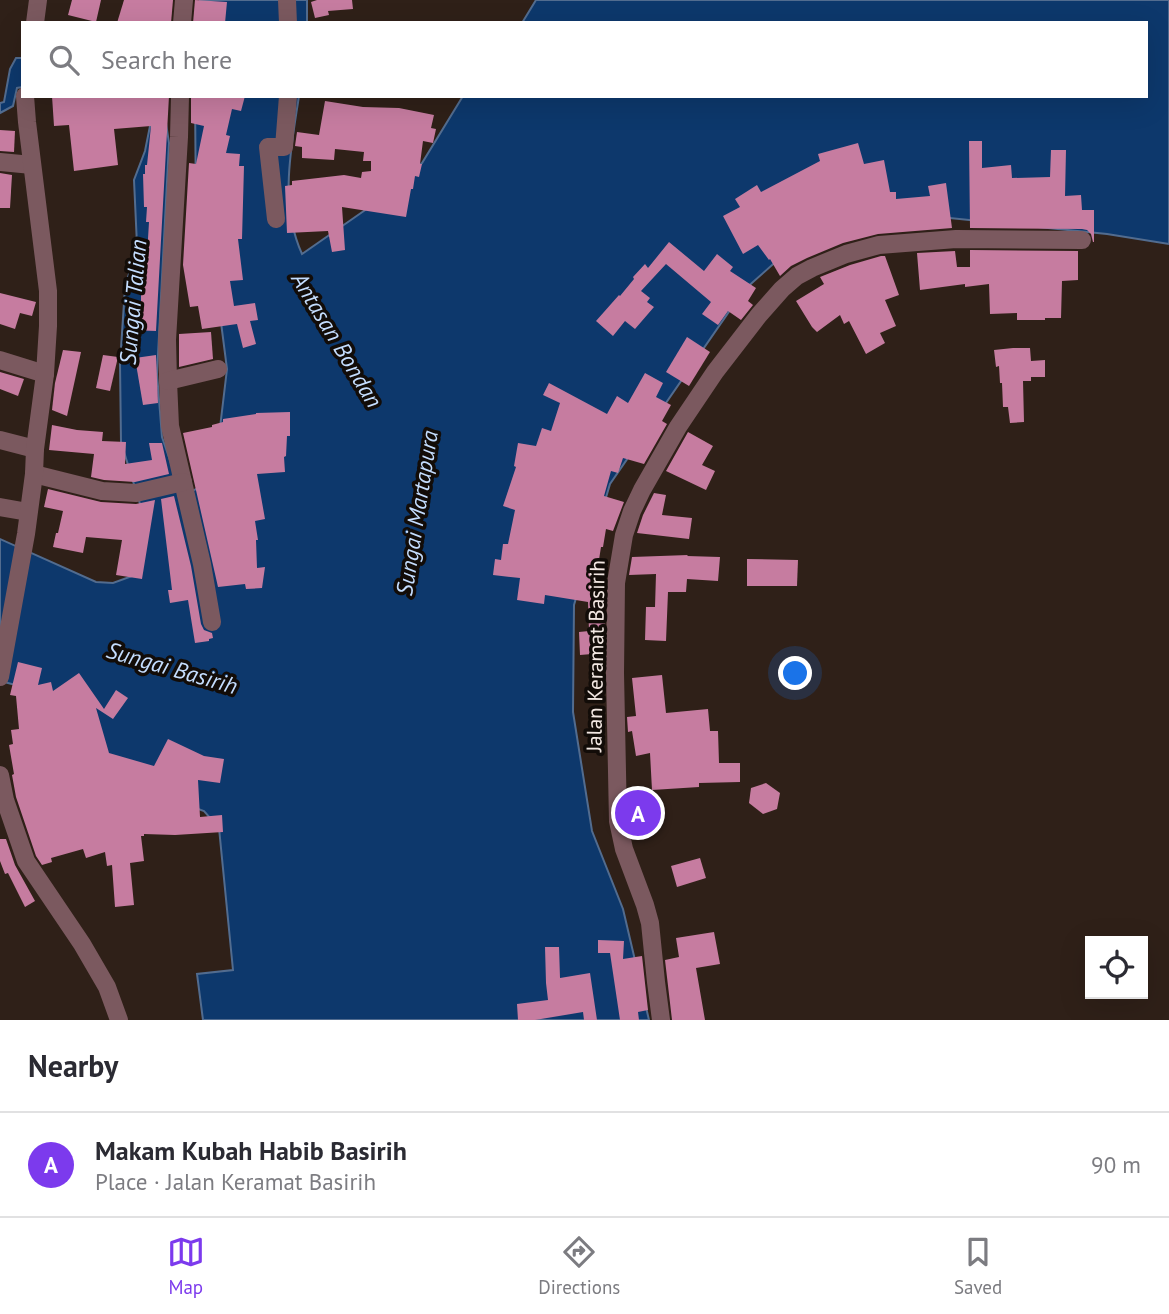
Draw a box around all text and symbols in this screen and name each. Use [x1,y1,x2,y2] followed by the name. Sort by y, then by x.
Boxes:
[21,21,1148,98] search box
[45,41,83,79] icon: search
[101,43,232,76] text: Search here
[113,238,152,366] water label: Sungai Talian
[285,266,389,413] water label: Antasan Bondan
[389,428,444,598] water label: Sungai Martapura
[580,560,611,753] street label: Jalan Keramat Basirih
[103,635,241,700] water label: Sungai Basirih
[778,656,812,690] your location
[615,787,661,839] pin: A
[1085,936,1148,999] map controls
[1085,936,1148,999] button: locate
[28,1046,118,1085] text: Nearby
[95,1134,407,1167] text: Makam Kubah Habib Basirih
[44,1150,58,1179] text: A
[1091,1150,1141,1179] text: 90 m
[95,1167,376,1196] text: Place · Jalan Keramat Basirih
[167,1233,205,1299] tab: Map
[538,1233,620,1299] tab: Directions
[954,1233,1002,1299] tab: Saved

